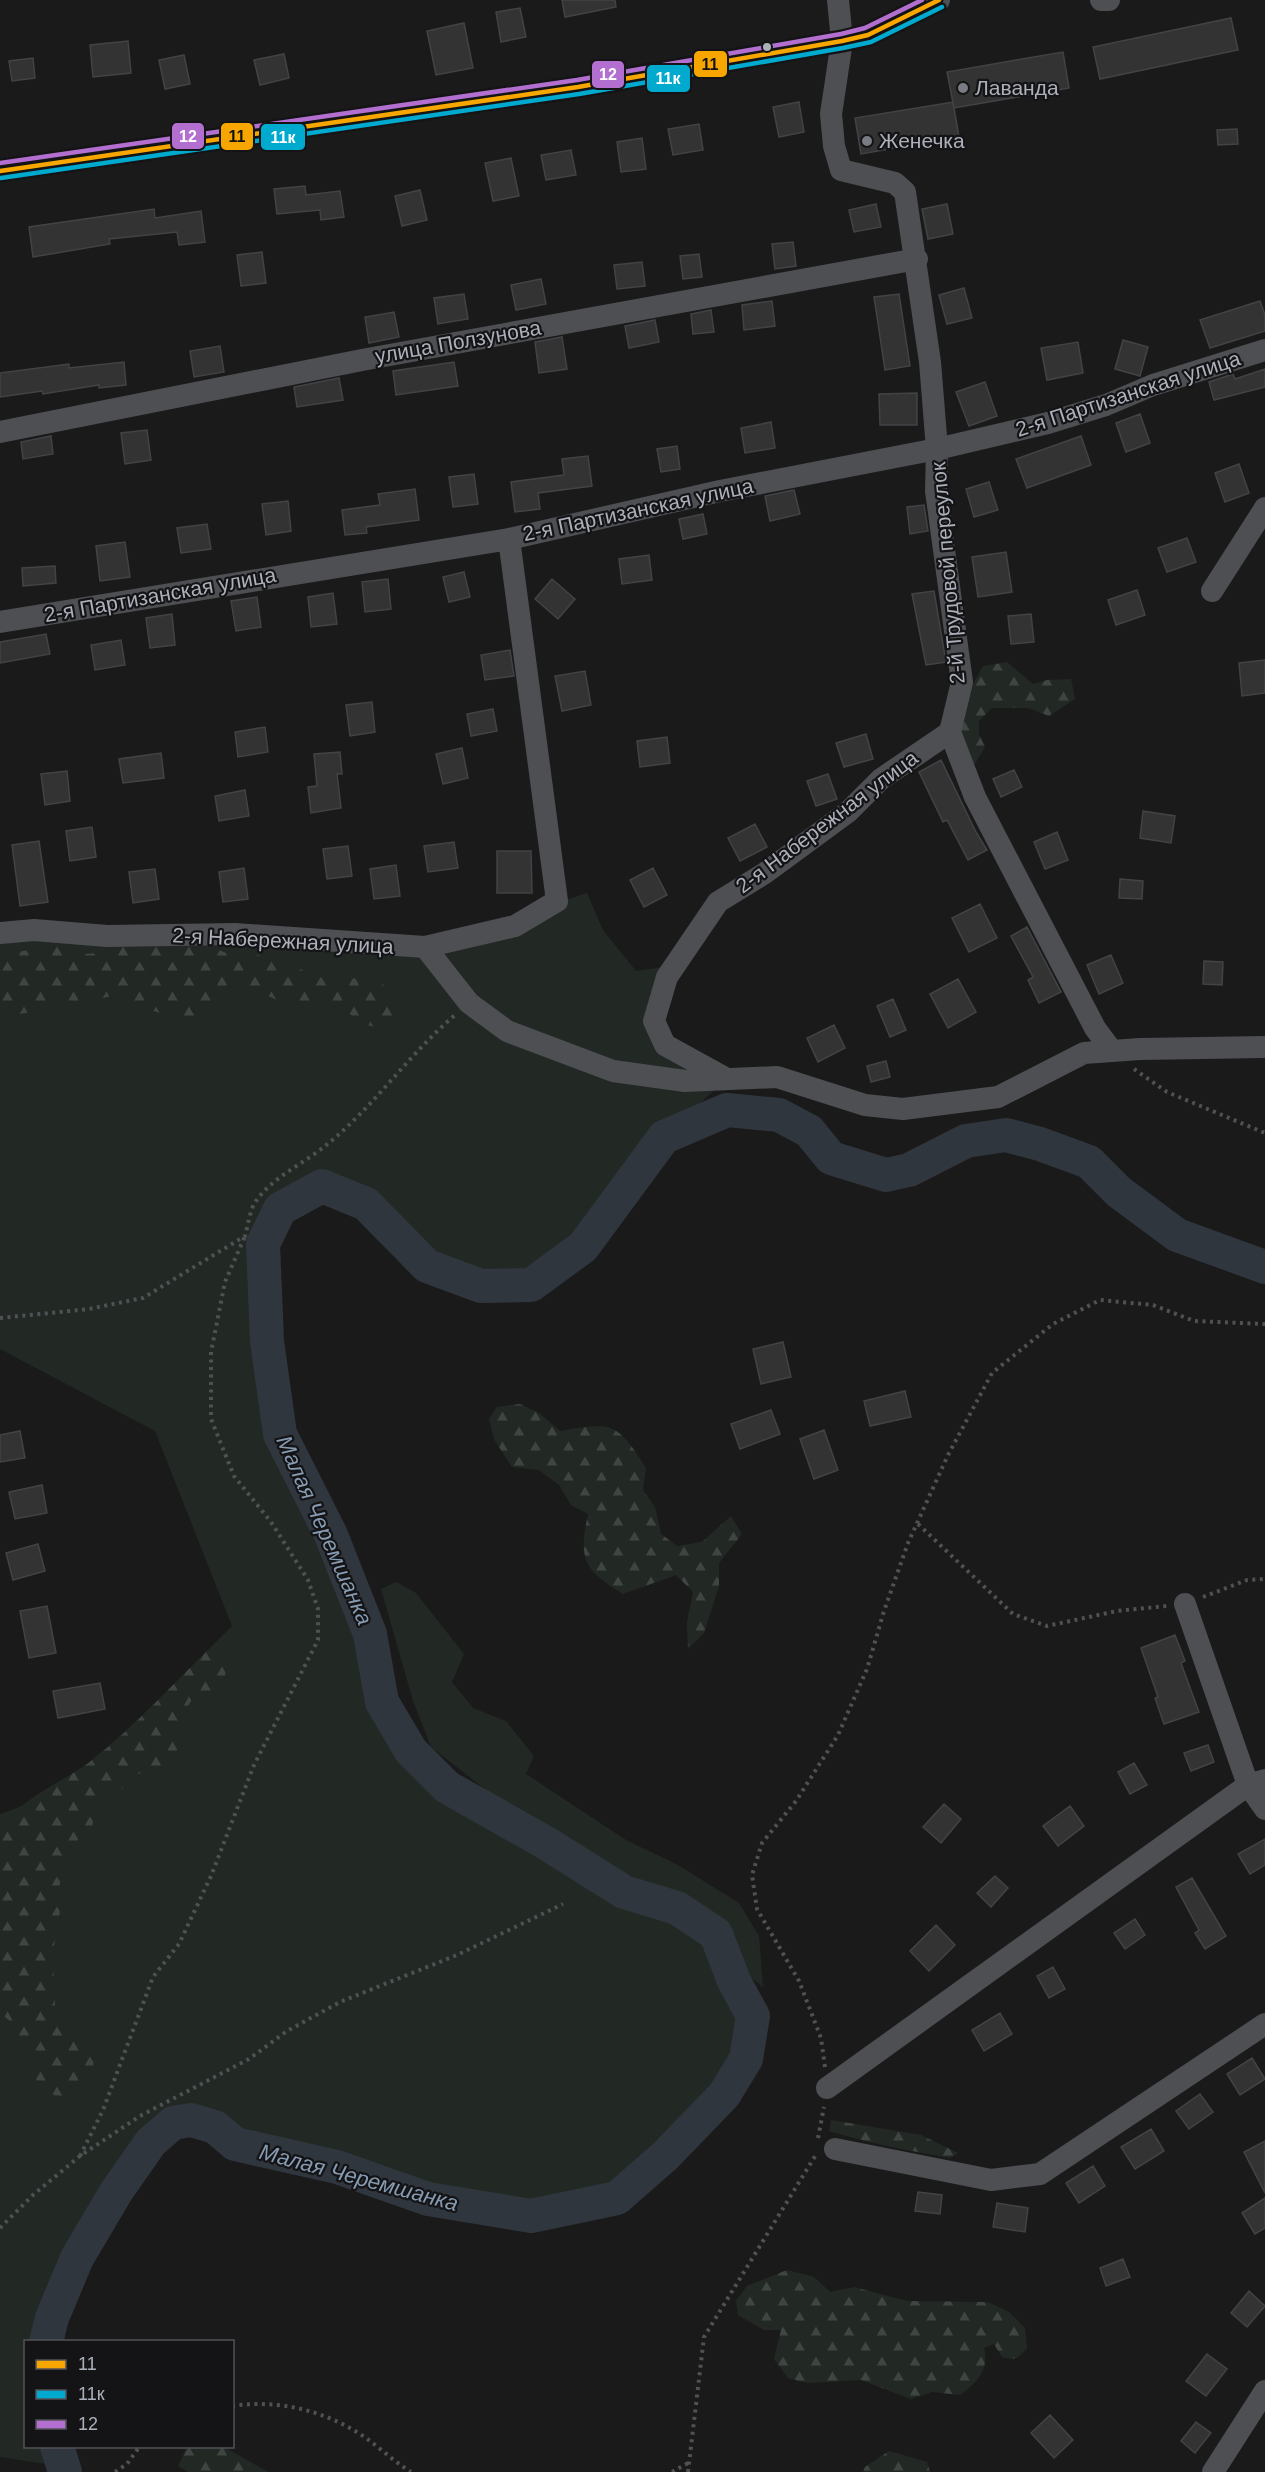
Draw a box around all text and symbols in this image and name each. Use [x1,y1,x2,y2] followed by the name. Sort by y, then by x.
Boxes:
[761,41,773,53] unlabelled marker
[693,50,728,78] line badge: 11
[702,56,719,73] text: 11
[591,60,625,89] line badge: 12
[646,64,691,93] line badge: 11к
[599,66,617,83] text: 12
[656,70,681,87] text: 11к
[975,76,1059,99] place label: Лаванда
[956,81,970,95] marker: Лаванда
[171,122,205,150] line badge: 12
[220,122,254,151] line badge: 11
[260,123,306,151] line badge: 11к
[179,128,197,145] text: 12
[229,128,246,145] text: 11
[271,129,296,146] text: 11к
[879,129,965,152] place label: Женечка
[860,134,874,148] marker: Женечка
[373,316,543,367] street label: улица Ползунова
[1013,346,1243,441] street label: 2-я Партизанская улица
[926,460,969,685] street label: 2-й Трудовой переулок
[521,474,755,545] street label: 2-я Партизанская улица
[42,563,278,626] street label: 2-я Партизанская улица
[731,746,922,897] street label: 2-я Набережная улица
[172,923,395,958] street label: 2-я Набережная улица
[272,1432,378,1629] water label: Малая Черемшанка
[257,2139,461,2216] water label: Малая Черемшанка
[24,2340,234,2448] legend
[78,2354,97,2374] text: 11
[78,2384,105,2404] text: 11к
[78,2414,98,2434] text: 12

